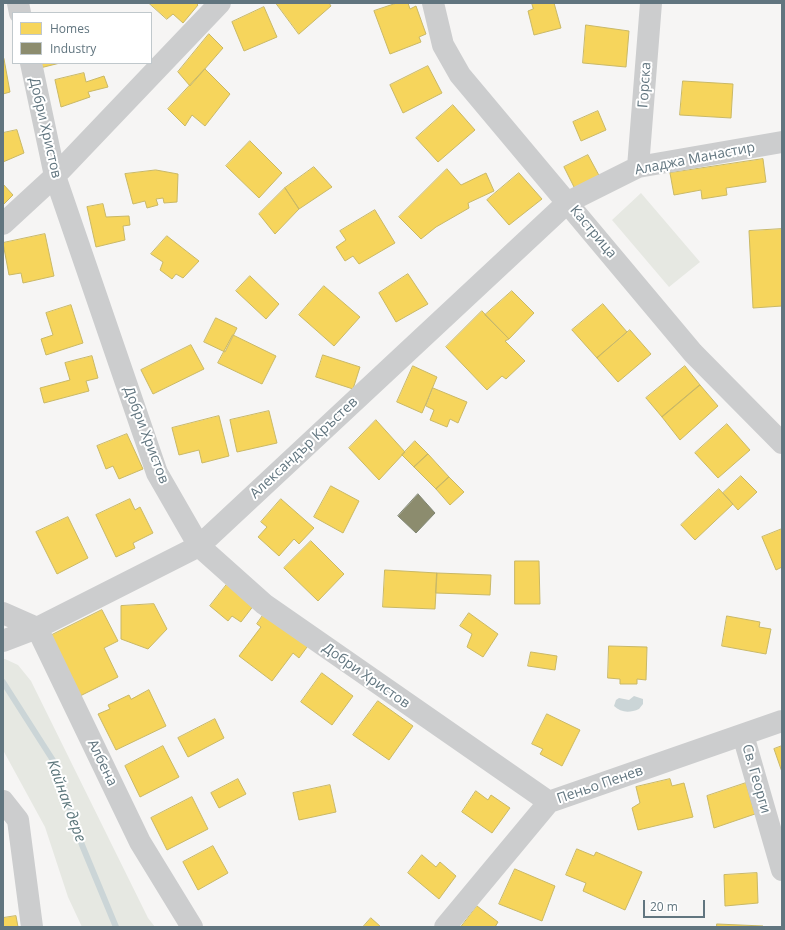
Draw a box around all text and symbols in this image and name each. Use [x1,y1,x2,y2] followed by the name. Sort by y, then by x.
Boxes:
[12,12,152,64] legend
[50,20,90,37] text: Homes
[50,40,96,57] text: Industry
[635,61,655,109] street label: Горска
[25,76,65,180] street label: Добри Христов
[633,139,757,179] street label: Аладжа Манастир
[566,202,620,262] street label: Кастрица
[120,384,172,486] street label: Добри Христов
[247,394,361,502] street label: Александър Кръстев
[319,640,413,712] street label: Добри Христов
[84,737,120,789] street label: Албена
[738,742,774,816] street label: Св. Георги
[43,757,89,845] water label: Кайнак дере
[555,762,645,808] street label: Пеньо Пенев
[645,892,707,918] scale bar
[650,898,678,915] text: 20 m

